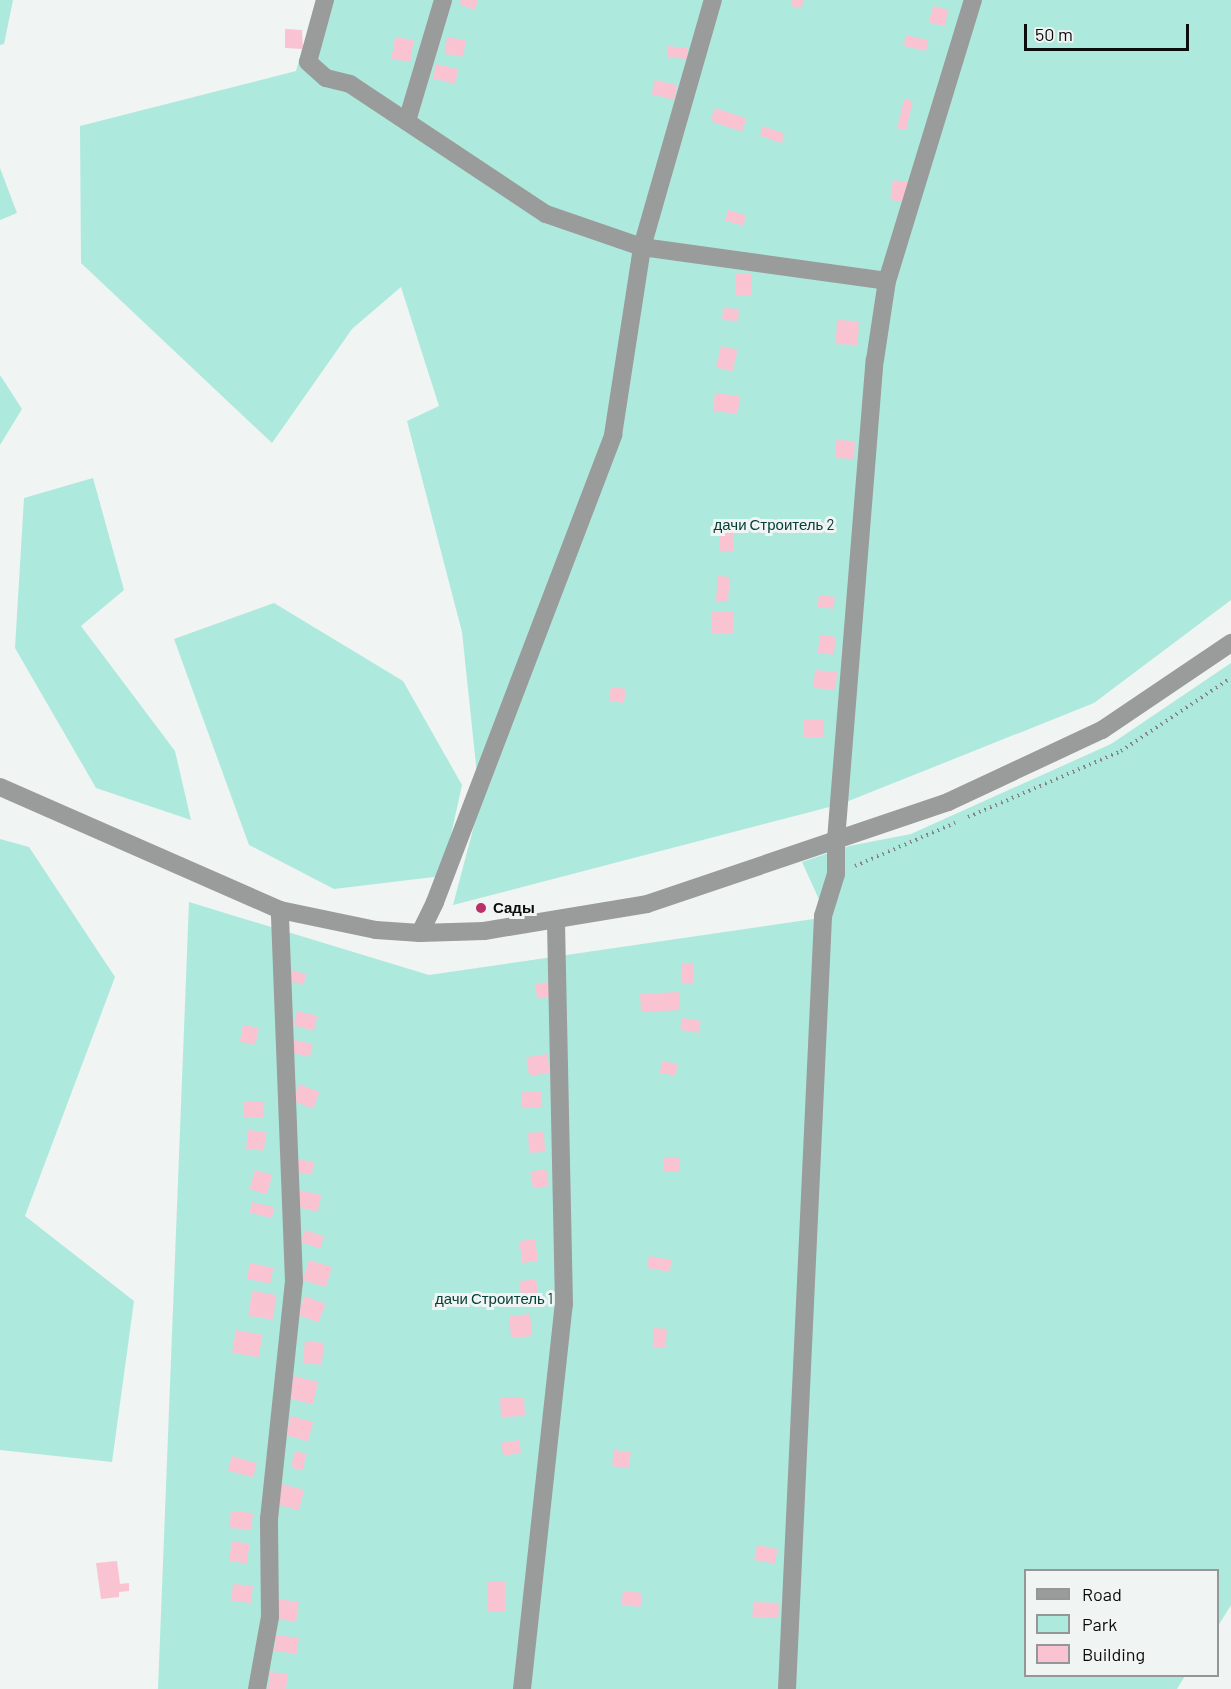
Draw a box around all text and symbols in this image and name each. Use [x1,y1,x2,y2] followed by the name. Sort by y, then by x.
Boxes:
[1027,12,1192,50] scale bar
[1035,23,1073,45] text: 50 m
[714,516,834,534] park label: дачи Строитель 2
[493,899,535,917] place label: Сады
[474,901,488,915] marker: Сады
[435,1290,553,1308] park label: дачи Строитель 1
[1024,1569,1219,1677] legend
[1082,1583,1122,1605] text: Road
[1082,1613,1117,1635] text: Park
[1082,1643,1145,1665] text: Building

